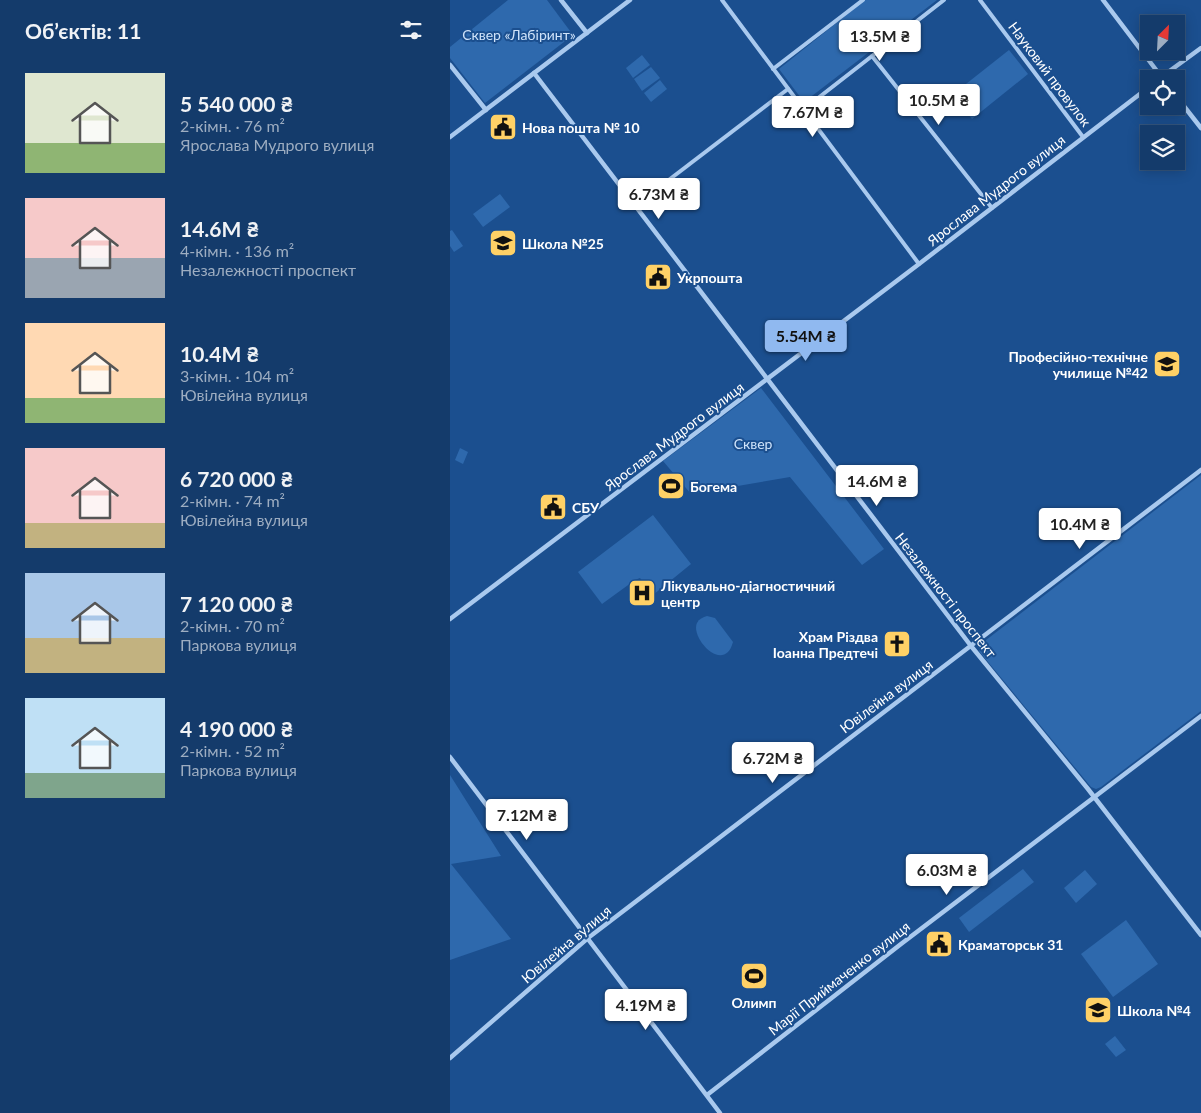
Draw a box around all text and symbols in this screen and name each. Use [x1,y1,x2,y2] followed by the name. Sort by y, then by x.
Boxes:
[1140,15,1185,60] north arrow
[1140,15,1185,170] map controls
[397,16,425,44] icon: filters
[25,18,141,43] text: Об’єктів: 11
[1005,18,1095,130] street label: Науковий провулок
[834,20,926,62] pin: 13.5M ₴
[462,26,576,43] park label: Сквер «Лабіринт»
[850,26,910,45] text: 13.5M ₴
[1140,70,1185,115] button: locate
[893,84,985,126] pin: 10.5M ₴
[909,90,969,109] text: 10.5M ₴
[180,91,293,116] text: 5 540 000 ₴
[65,93,125,153] icon: home
[767,96,859,138] pin: 7.67M ₴
[783,102,843,121] text: 7.67M ₴
[488,112,518,142] public building icon: Нова пошта № 10
[180,116,285,135] text: 2-кімн. · 76 m²
[522,119,640,136] place label: Нова пошта № 10
[1140,125,1185,170] button: layers
[923,131,1068,250] street label: Ярослава Мудрого вулиця
[180,135,374,154] text: Ярослава Мудрого вулиця
[613,178,705,220] pin: 6.73M ₴
[629,184,689,203] text: 6.73M ₴
[180,216,259,241] text: 14.6M ₴
[65,218,125,278] icon: home
[488,228,518,258] school or university icon: Школа №25
[522,235,604,252] place label: Школа №25
[180,241,294,260] text: 4-кімн. · 136 m²
[180,260,356,279] text: Незалежності проспект
[643,262,673,292] public building icon: Укрпошта
[676,269,743,286] place label: Укрпошта
[760,320,852,362] pin: 5.54M ₴
[776,326,836,345] text: 5.54M ₴
[180,341,259,366] text: 10.4M ₴
[65,343,125,403] icon: home
[1008,348,1149,381] place label: Професійно-технічне училище №42
[1152,349,1182,379] school or university icon: Професійно-технічне училище №42
[180,366,294,385] text: 3-кімн. · 104 m²
[600,378,747,495] street label: Ярослава Мудрого вулиця
[180,385,308,404] text: Ювілейна вулиця
[734,435,773,452] park label: Сквер
[831,464,923,507] pin: 14.6M ₴
[180,466,293,491] text: 6 720 000 ₴
[65,468,125,528] icon: home
[656,471,686,501] sports icon: Богема
[847,471,907,490] text: 14.6M ₴
[690,478,737,495] place label: Богема
[180,491,285,510] text: 2-кімн. · 74 m²
[538,492,568,522] public building icon: СБУ
[572,499,600,516] place label: СБУ
[1034,508,1126,550] pin: 10.4M ₴
[180,510,308,529] text: Ювілейна вулиця
[1050,514,1110,533] text: 10.4M ₴
[892,529,1000,661] street label: Незалежності проспект
[660,577,835,610] place label: Лікувально-діагностичний центр
[627,578,657,608] hospital icon: Лікувально-діагностичний центр
[180,591,293,616] text: 7 120 000 ₴
[65,593,125,653] icon: home
[180,616,285,635] text: 2-кімн. · 70 m²
[773,628,878,661] place label: Храм Різдва Іоанна Предтечі
[882,629,912,659] church icon: Храм Різдва Іоанна Предтечі
[180,635,297,654] text: Паркова вулиця
[836,656,936,736] street label: Ювілейна вулиця
[180,716,293,741] text: 4 190 000 ₴
[65,718,125,778] icon: home
[180,741,285,760] text: 2-кімн. · 52 m²
[727,742,819,784] pin: 6.72M ₴
[743,748,803,767] text: 6.72M ₴
[180,760,297,779] text: Паркова вулиця
[481,798,573,841] pin: 7.12M ₴
[497,805,557,824] text: 7.12M ₴
[901,854,993,896] pin: 6.03M ₴
[917,860,977,879] text: 6.03M ₴
[518,902,614,986] street label: Ювілейна вулиця
[765,917,913,1039] street label: Марії Приймаченко вулиця
[924,929,954,959] public building icon: Краматорськ 31
[958,936,1063,953] place label: Краматорськ 31
[739,961,769,991] sports icon: Олимп
[600,988,692,1031] pin: 4.19M ₴
[731,994,777,1011] place label: Олимп
[616,995,676,1014] text: 4.19M ₴
[1083,995,1113,1025] school or university icon: Школа №4
[1117,1002,1191,1019] place label: Школа №4

